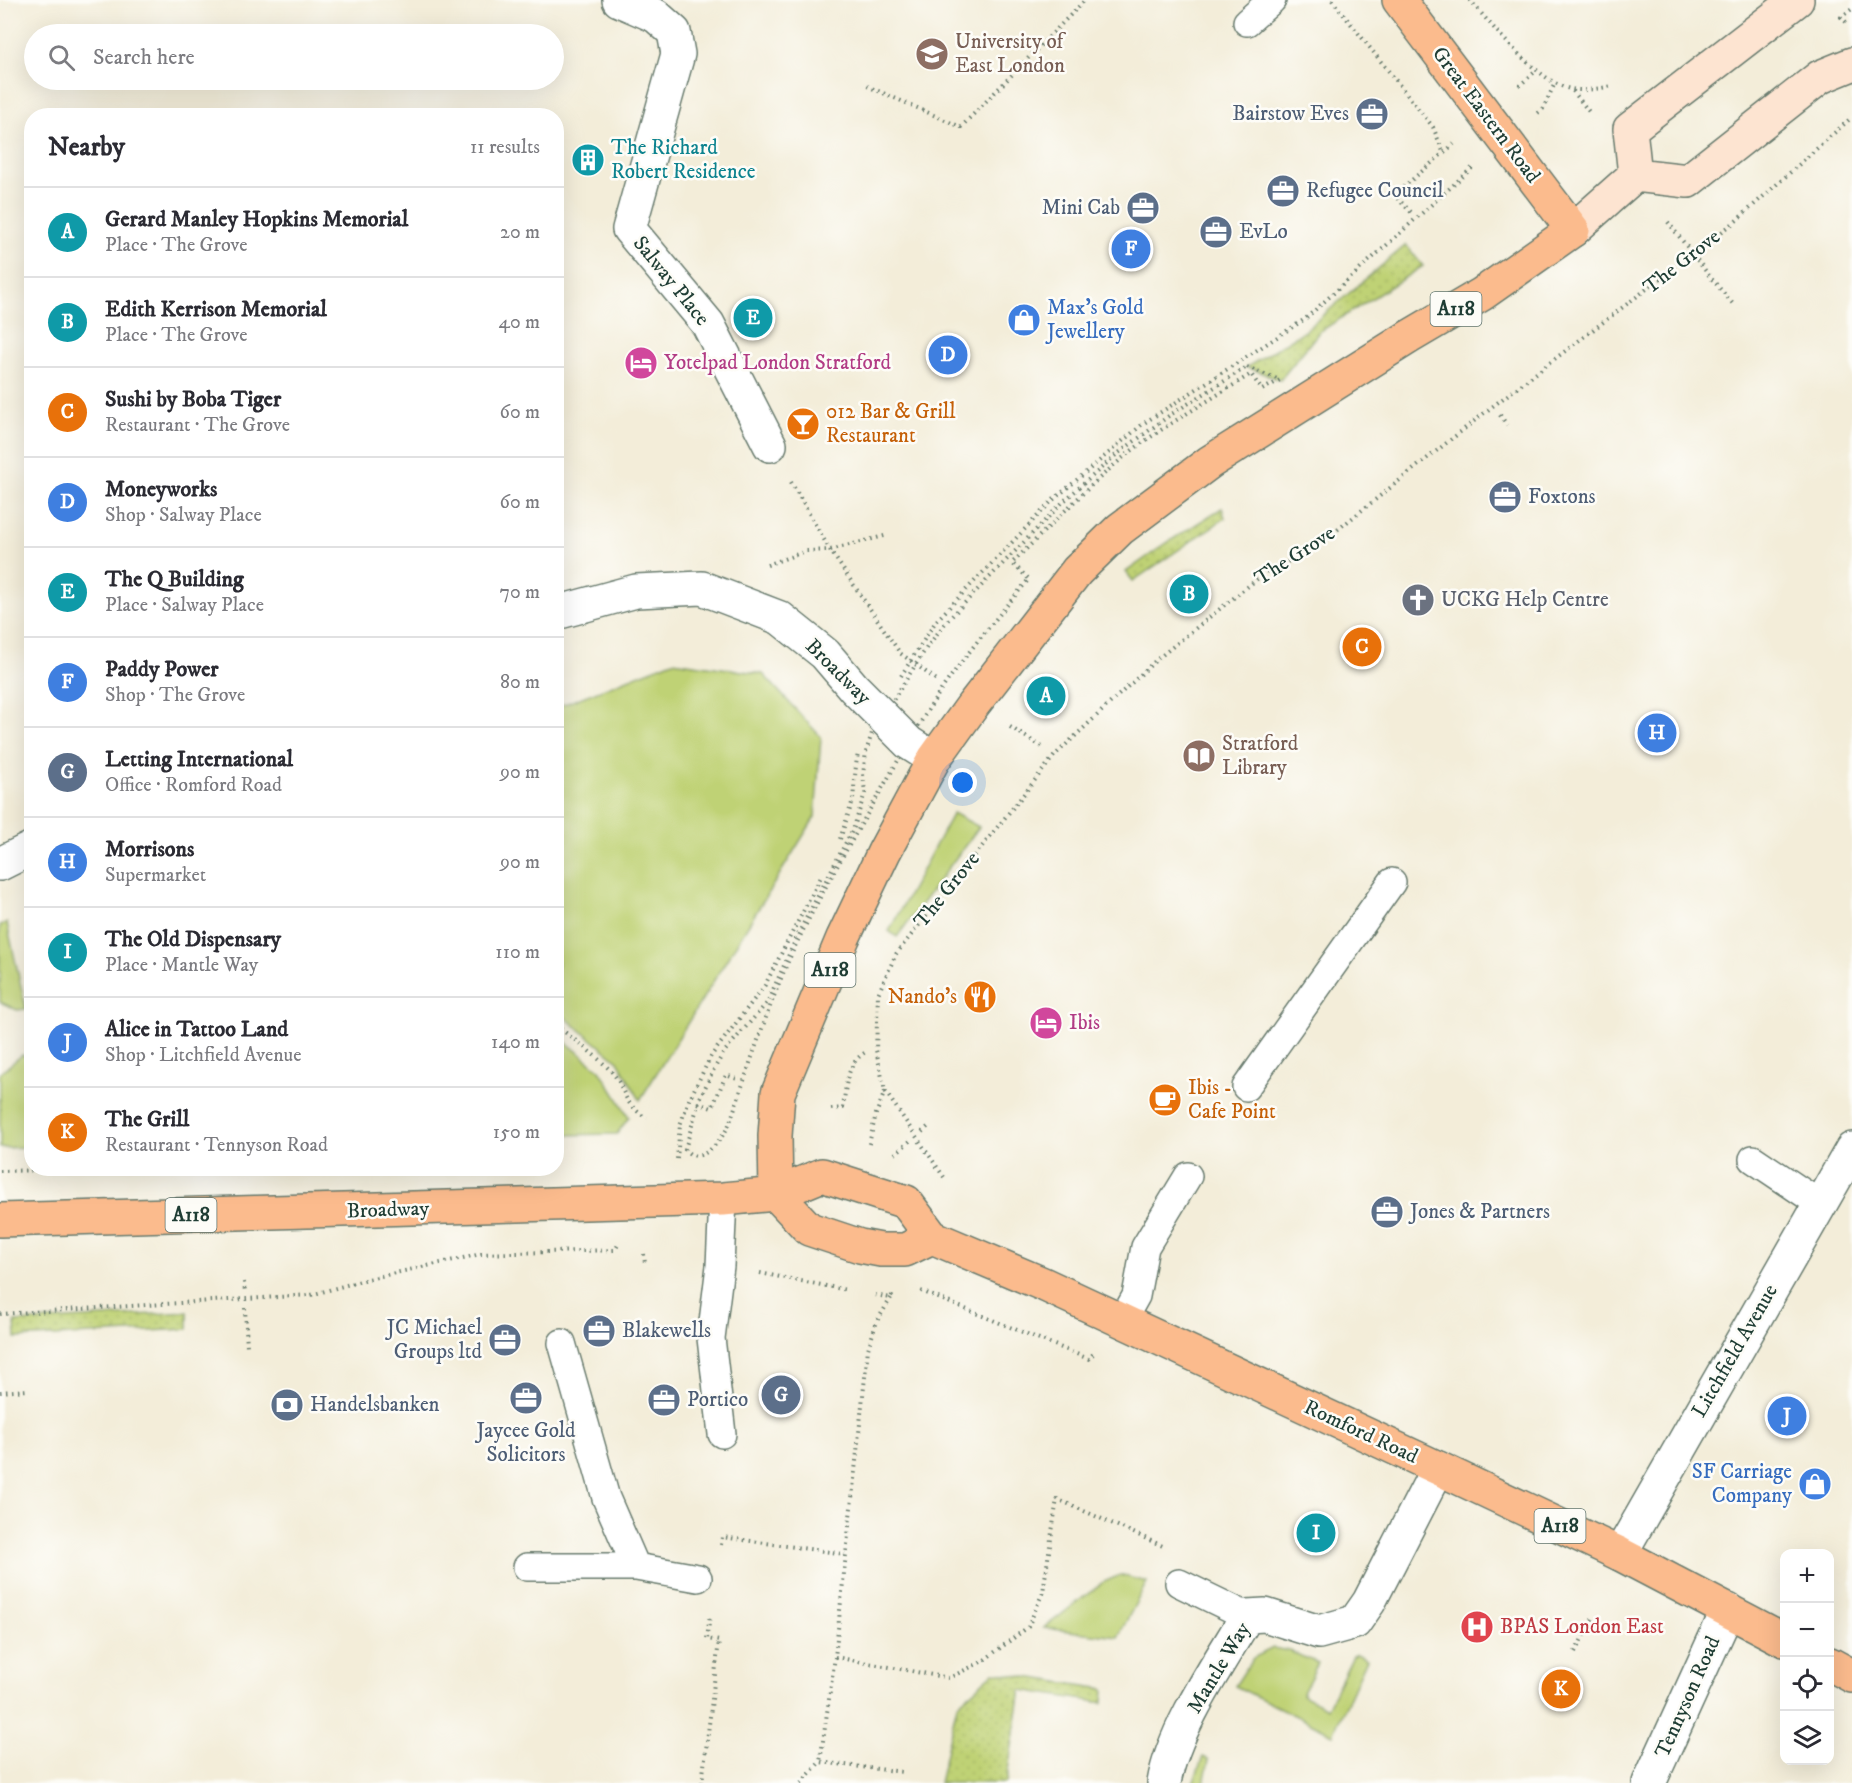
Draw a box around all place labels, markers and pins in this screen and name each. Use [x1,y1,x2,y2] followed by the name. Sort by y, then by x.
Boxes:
[955,29,1067,79] place label: University of East London
[914,36,950,72] school or university icon: University of East London
[1354,96,1390,132] office icon: Bairstow Eves
[1232,101,1349,127] place label: Bairstow Eves
[611,135,756,185] place label: The Richard Robert Residence
[570,142,606,178] building icon: The Richard Robert Residence
[1265,173,1301,209] office icon: Refugee Council
[1306,178,1444,204] place label: Refugee Council
[1125,190,1161,226] office icon: Mini Cab
[1042,195,1120,221] place label: Mini Cab
[1198,214,1234,250] office icon: EvLo
[1239,219,1288,245] place label: EvLo
[1112,226,1150,272] pin: F
[1045,295,1144,345] place label: Max's Gold Jewellery
[734,296,772,340] pin: E
[1006,302,1042,338] shop icon: Max's Gold Jewellery
[928,332,968,378] pin: D
[623,345,659,381] hotel icon: Yotelpad London Stratford
[664,350,891,376] place label: Yotelpad London Stratford
[826,399,956,449] place label: 012 Bar & Grill Restaurant
[785,406,821,442] bar icon: 012 Bar & Grill Restaurant
[1487,479,1523,515] office icon: Foxtons
[1528,484,1596,510] place label: Foxtons
[1170,572,1208,616] pin: B
[1400,582,1436,618] church icon: UCKG Help Centre
[1441,587,1609,613] place label: UCKG Help Centre
[1342,624,1382,670] pin: C
[1026,674,1066,718] pin: A
[1638,710,1676,756] pin: H
[1222,731,1299,781] place label: Stratford Library
[1181,738,1217,774] library icon: Stratford Library
[962,979,998,1015] restaurant icon: Nando's
[888,984,957,1010] place label: Nando's
[1028,1005,1064,1041] hotel icon: Ibis
[1069,1010,1100,1036] place label: Ibis
[1188,1075,1276,1125] place label: Ibis - Cafe Point
[1147,1082,1183,1118] cafe icon: Ibis - Cafe Point
[1369,1194,1405,1230] office icon: Jones & Partners
[1408,1199,1550,1225] place label: Jones & Partners
[581,1313,617,1349] office icon: Blakewells
[385,1315,483,1365] place label: JC Michael Groups ltd
[622,1318,711,1344] place label: Blakewells
[487,1322,523,1358] office icon: JC Michael Groups ltd
[762,1372,800,1418] pin: G
[508,1380,544,1416] office icon: Jaycee Gold Solicitors
[646,1382,682,1418] office icon: Portico
[269,1387,305,1423] bank icon: Handelsbanken
[687,1387,748,1413] place label: Portico
[310,1392,440,1418] place label: Handelsbanken
[1768,1394,1806,1438] pin: J
[474,1418,576,1468] place label: Jaycee Gold Solicitors
[1692,1459,1793,1509] place label: SF Carriage Company
[1797,1466,1833,1502] shop icon: SF Carriage Company
[1296,1510,1336,1556] pin: I
[1459,1609,1495,1645] hospital icon: BPAS London East
[1500,1614,1664,1640] place label: BPAS London East
[1542,1666,1580,1712] pin: K

